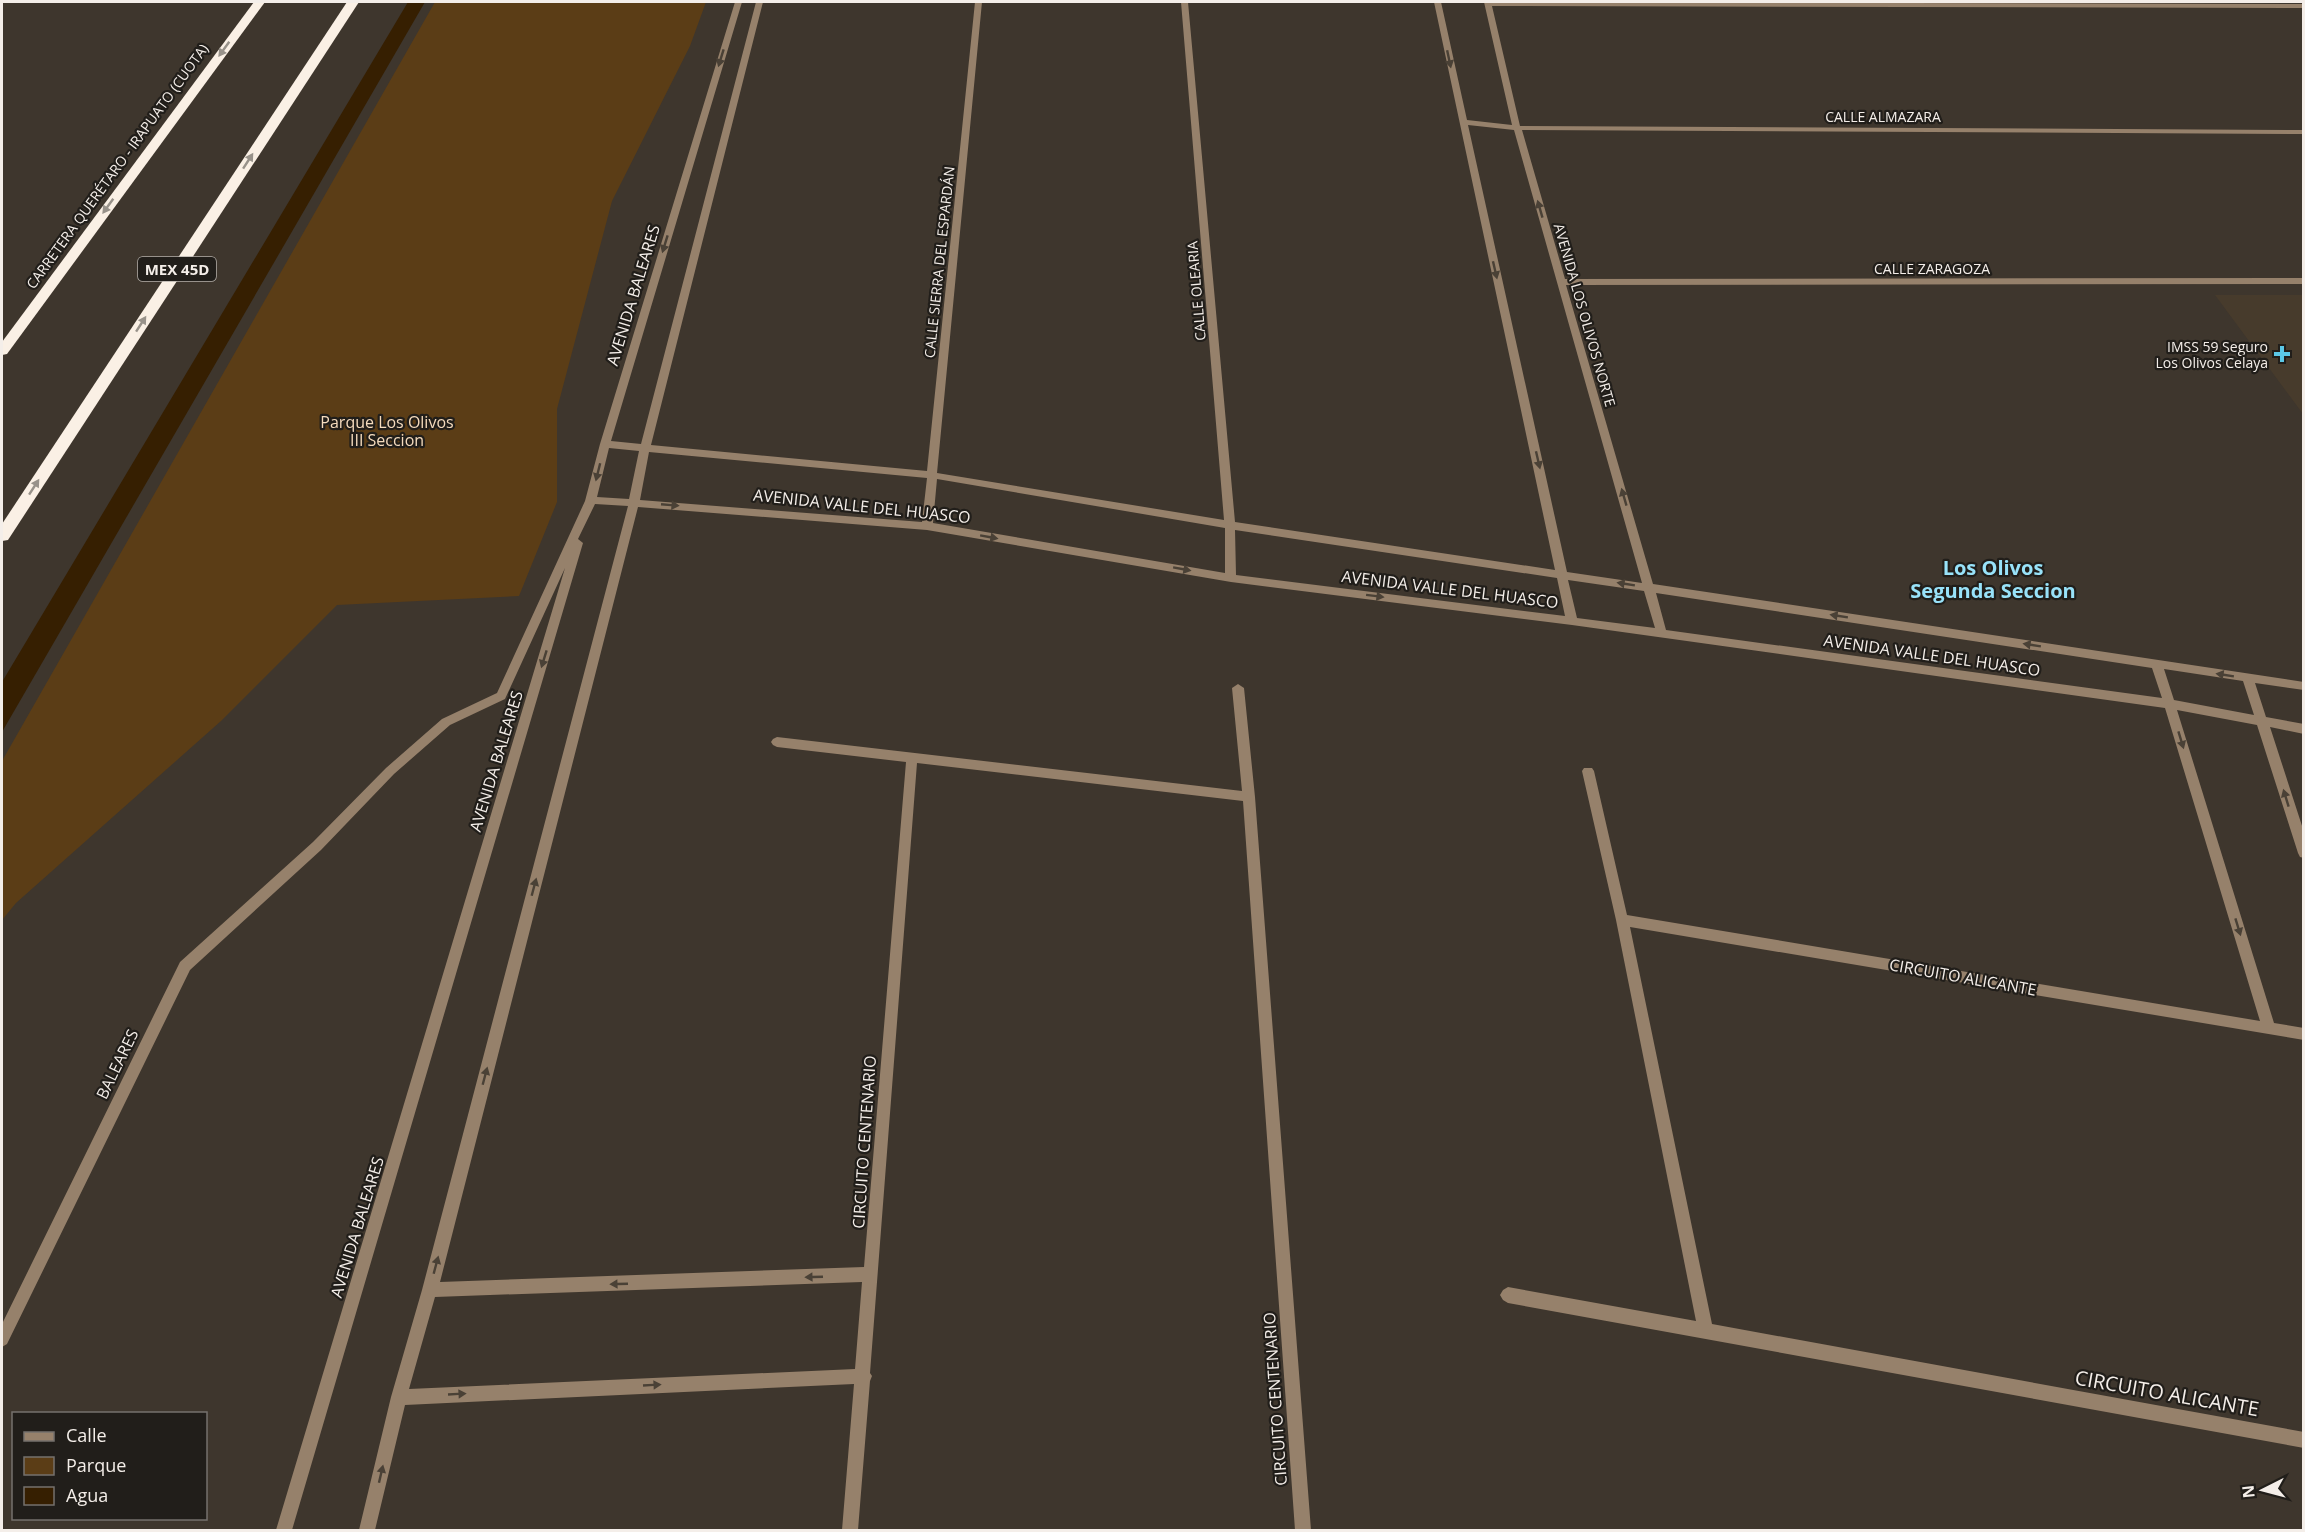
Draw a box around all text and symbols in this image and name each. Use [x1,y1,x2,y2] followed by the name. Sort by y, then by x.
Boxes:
[22,40,212,292] street label: CARRETERA QUERÉTARO - IRAPUATO (CUOTA)
[218,40,230,56] one-way arrow
[716,49,725,67] one-way arrow
[1444,49,1454,68] one-way arrow
[1825,107,1941,126] street label: CALLE ALMAZARA
[242,153,253,169] one-way arrow
[919,165,959,359] street label: CALLE SIERRA DEL ESPARDÁN
[103,198,115,213] one-way arrow
[1535,200,1544,218] one-way arrow
[1550,221,1620,409] street label: AVENIDA LOS OLIVOS NORTE
[601,222,665,368] street label: AVENIDA BALEARES
[660,235,669,253] one-way arrow
[1182,240,1210,342] street label: CALLE OLEARIA
[138,257,216,281] road number: MEX 45D
[1874,259,1990,278] street label: CALLE ZARAGOZA
[1491,260,1500,279] one-way arrow
[135,316,146,332] one-way arrow
[2155,337,2268,372] place label: IMSS 59 Seguro Los Olivos Celaya
[2273,345,2291,363] marker: IMSS 59 Seguro Los Olivos Celaya
[320,411,454,451] park label: Parque Los Olivos III Seccion
[1534,451,1543,470] one-way arrow
[593,463,602,481] one-way arrow
[28,479,39,495] one-way arrow
[752,484,972,528] street label: AVENIDA VALLE DEL HUASCO
[1619,488,1628,506] one-way arrow
[661,500,680,510] one-way arrow
[980,533,999,542] one-way arrow
[1910,554,2076,604] district label: Los Olivos Segunda Seccion
[1172,565,1191,574] one-way arrow
[1340,565,1560,613] street label: AVENIDA VALLE DEL HUASCO
[1616,579,1635,588] one-way arrow
[1365,591,1384,601] one-way arrow
[1830,612,1849,621] one-way arrow
[1822,629,2042,681] street label: AVENIDA VALLE DEL HUASCO
[2022,641,2041,650] one-way arrow
[539,650,548,668] one-way arrow
[2215,670,2234,679] one-way arrow
[464,688,528,834] street label: AVENIDA BALEARES
[2177,731,2186,749] one-way arrow
[2281,789,2290,807] one-way arrow
[530,878,540,897] one-way arrow
[2234,918,2243,936] one-way arrow
[1888,953,2038,1001] street label: CIRCUITO ALICANTE
[91,1025,144,1103] street label: BALEARES
[847,1055,881,1229] street label: CIRCUITO CENTENARIO
[481,1067,491,1085] one-way arrow
[325,1154,389,1300] street label: AVENIDA BALEARES
[432,1256,442,1274] one-way arrow
[804,1272,823,1281] one-way arrow
[609,1279,628,1288] one-way arrow
[1258,1312,1292,1486] street label: CIRCUITO CENTENARIO
[2073,1364,2261,1422] street label: CIRCUITO ALICANTE
[642,1381,661,1390] one-way arrow
[448,1389,467,1398] one-way arrow
[12,1412,207,1520] legend
[66,1423,107,1447] text: Calle
[66,1453,126,1477] text: Parque
[2233,1460,2293,1520] north arrow
[376,1464,386,1483] one-way arrow
[66,1483,108,1507] text: Agua
[2236,1484,2260,1499] text: N

